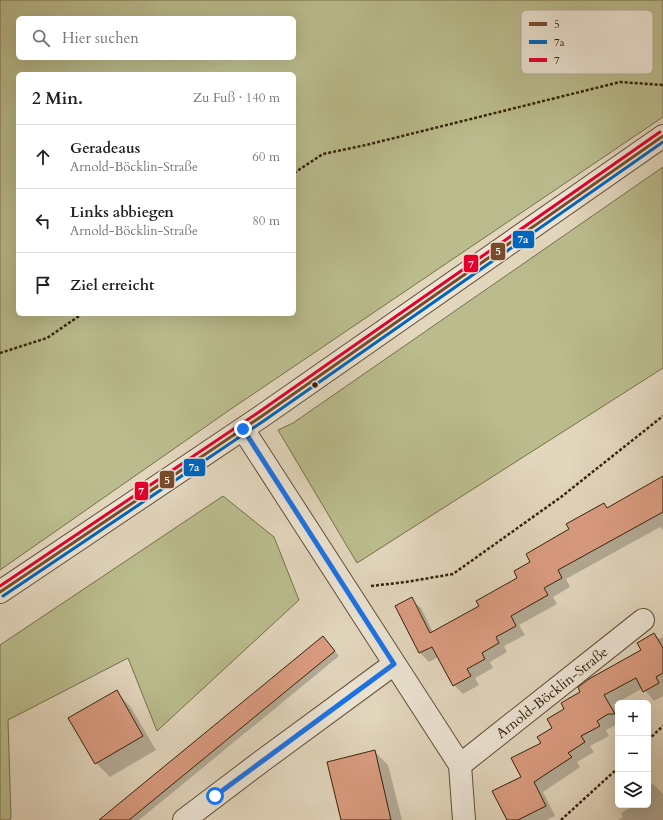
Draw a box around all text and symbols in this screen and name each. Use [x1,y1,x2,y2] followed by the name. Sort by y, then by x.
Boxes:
[521,10,653,74] legend
[16,16,296,60] search box
[554,17,560,32] text: 5
[30,27,52,49] icon: search
[62,28,139,48] text: Hier suchen
[554,35,565,50] text: 7a
[554,53,560,68] text: 7
[32,87,83,110] text: 2 Min.
[193,89,280,107] text: Zu Fuß · 140 m
[70,138,140,158] text: Geradeaus
[32,146,54,168] icon: ahead
[252,148,280,166] text: 60 m
[70,158,198,176] text: Arnold-Böcklin-Straße
[70,202,174,222] text: Links abbiegen
[32,210,54,232] icon: left
[252,212,280,230] text: 80 m
[70,222,198,240] text: Arnold-Böcklin-Straße
[512,230,535,249] line badge: 7a
[517,232,529,247] text: 7a
[490,242,506,261] line badge: 5
[495,244,501,259] text: 5
[463,254,479,273] line badge: 7
[468,257,474,272] text: 7
[32,274,54,296] icon: arrive
[70,275,154,295] text: Ziel erreicht
[310,380,320,390] unlabelled marker
[234,420,252,438] route end
[183,458,206,477] line badge: 7a
[188,460,200,475] text: 7a
[159,470,175,489] line badge: 5
[164,473,170,488] text: 5
[134,481,149,501] line badge: 7
[138,484,144,499] text: 7
[492,642,612,743] street label: Arnold-Böcklin-Straße
[615,700,651,808] map controls
[615,700,651,736] button: +
[615,736,651,772] button: −
[615,772,651,808] button: layers
[206,787,224,805] route start

